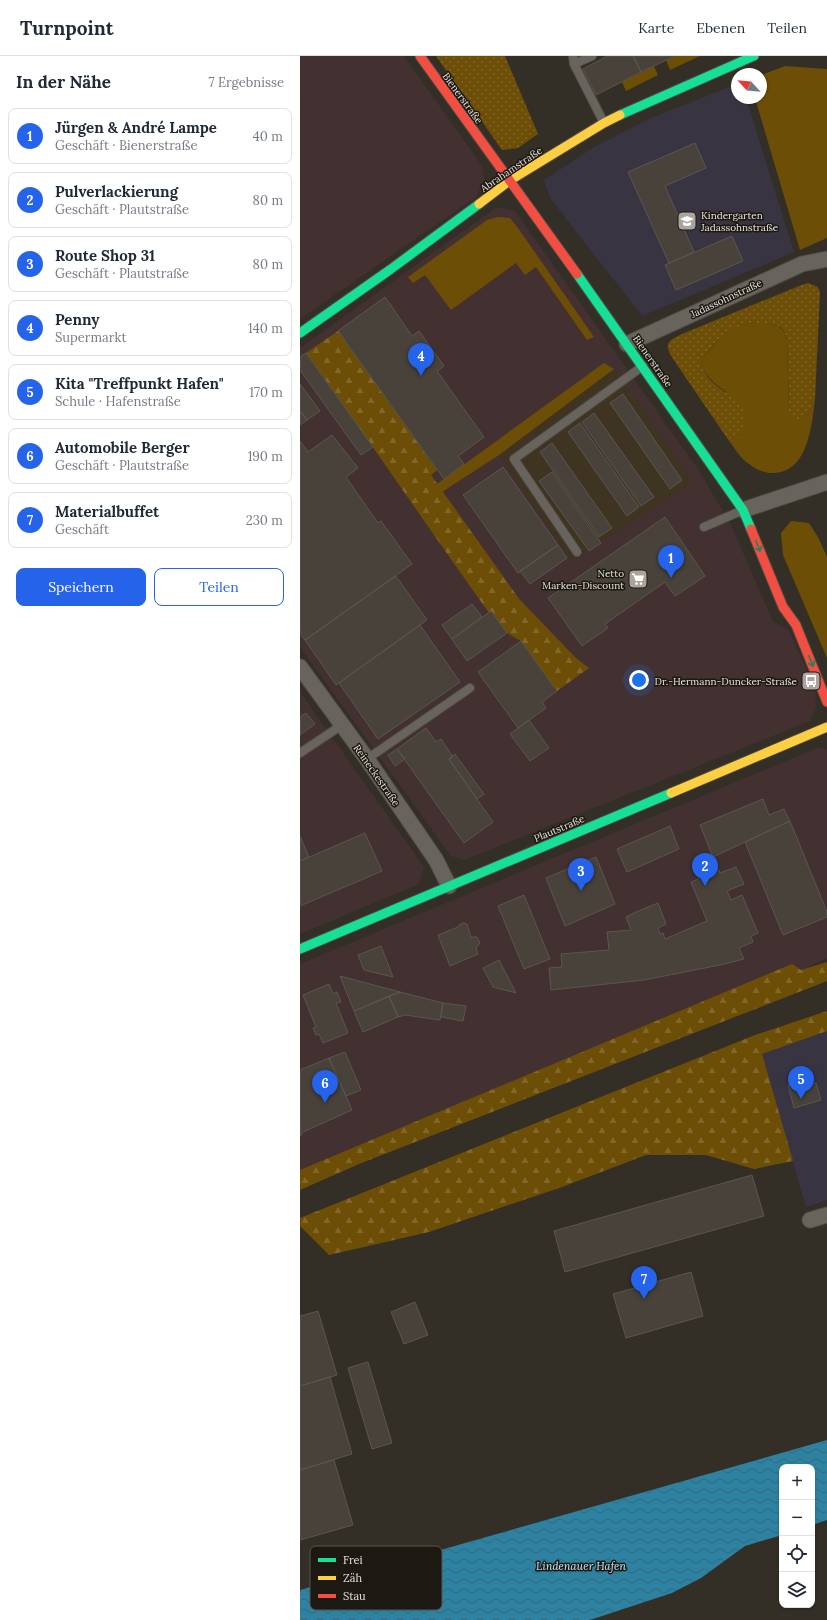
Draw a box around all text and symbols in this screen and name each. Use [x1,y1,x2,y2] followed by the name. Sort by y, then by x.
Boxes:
[20,16,114,40] text: Turnpoint
[638,19,674,37] text: Karte
[696,19,745,37] text: Ebenen
[767,19,807,37] text: Teilen
[731,68,767,104] north arrow
[440,70,486,127] street label: Bienerstraße
[16,71,111,93] text: In der Nähe
[209,74,284,91] text: 7 Ergebnisse
[55,118,217,137] text: Jürgen & André Lampe
[27,128,33,145] text: 1
[253,128,283,145] text: 40 m
[55,137,197,154] text: Geschäft · Bienerstraße
[477,144,545,195] street label: Abrahamstraße
[55,182,178,201] text: Pulverlackierung
[27,192,33,209] text: 2
[253,192,283,209] text: 80 m
[55,201,189,218] text: Geschäft · Plautstraße
[700,209,779,234] place label: Kindergarten Jadassohnstraße
[676,210,698,232] school or university icon: Kindergarten Jadassohnstraße
[55,246,155,265] text: Route Shop 31
[26,256,34,273] text: 3
[253,256,283,273] text: 80 m
[55,265,189,282] text: Geschäft · Plautstraße
[688,276,764,321] street label: Jadassohnstraße
[55,310,100,329] text: Penny
[26,320,34,337] text: 4
[248,320,283,337] text: 140 m
[55,329,126,346] text: Supermarkt
[630,333,676,390] street label: Bienerstraße
[408,343,434,376] pin: 4
[55,374,224,393] text: Kita "Treffpunkt Hafen"
[26,384,34,401] text: 5
[249,384,283,401] text: 170 m
[55,393,181,410] text: Schule · Hafenstraße
[55,438,190,457] text: Automobile Berger
[26,448,34,465] text: 6
[248,448,283,465] text: 190 m
[55,457,189,474] text: Geschäft · Plautstraße
[55,502,159,521] text: Materialbuffet
[27,512,33,529] text: 7
[246,512,283,529] text: 230 m
[55,521,109,538] text: Geschäft
[755,539,763,551] one-way arrow
[658,545,684,578] pin: 1
[542,567,624,592] place label: Netto Marken-Discount
[16,568,146,606] button: Speichern
[154,568,284,606] button: Teilen
[627,568,649,590] supermarket icon: Netto Marken-Discount
[808,655,815,667] one-way arrow
[629,670,649,690] your location
[800,670,822,692] bus stop icon: Dr.-Hermann-Duncker-Straße
[654,675,798,688] place label: Dr.-Hermann-Duncker-Straße
[351,742,403,809] street label: Reineckestraße
[532,812,587,845] street label: Plautstraße
[692,853,718,886] pin: 2
[568,858,594,891] pin: 3
[788,1066,814,1099] pin: 5
[312,1070,338,1103] pin: 6
[631,1266,657,1299] pin: 7
[779,1464,815,1608] map controls
[779,1464,815,1500] button: +
[779,1500,815,1536] button: −
[779,1536,815,1572] button: locate
[310,1546,442,1610] legend
[343,1553,363,1567] text: Frei
[536,1559,626,1573] water label: Lindenauer Hafen
[343,1571,362,1585] text: Zäh
[779,1572,815,1608] button: layers
[343,1589,366,1603] text: Stau

